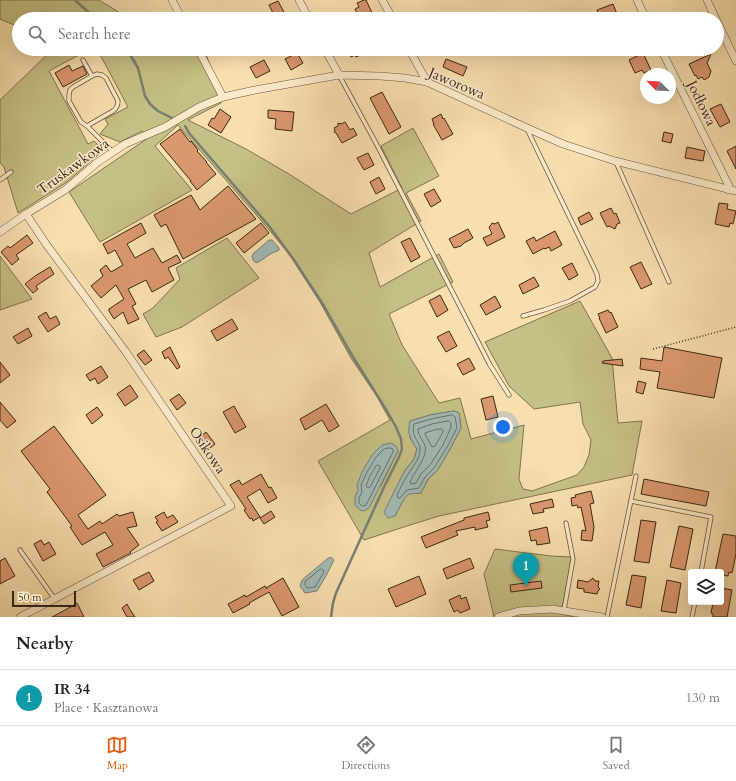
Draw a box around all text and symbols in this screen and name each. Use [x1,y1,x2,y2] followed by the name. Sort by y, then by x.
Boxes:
[12,12,724,56] search box
[26,23,48,45] icon: search
[58,24,131,44] text: Search here
[424,62,488,104] street label: Jaworowa
[640,68,676,104] north arrow
[682,75,721,129] street label: Jodłowa
[33,134,113,199] street label: Truskawkowa
[493,417,513,437] your location
[185,423,230,478] street label: Osikowa
[513,553,539,586] pin: 1
[688,569,724,605] map controls
[688,569,724,605] button: layers
[12,589,76,608] scale bar
[18,590,42,605] text: 50 m
[16,632,73,655] text: Nearby
[54,679,90,699] text: IR 34
[26,689,32,707] text: 1
[686,689,720,707] text: 130 m
[54,699,158,717] text: Place · Kasztanowa
[106,734,128,773] tab: Map
[341,734,390,773] tab: Directions
[603,734,630,773] tab: Saved

